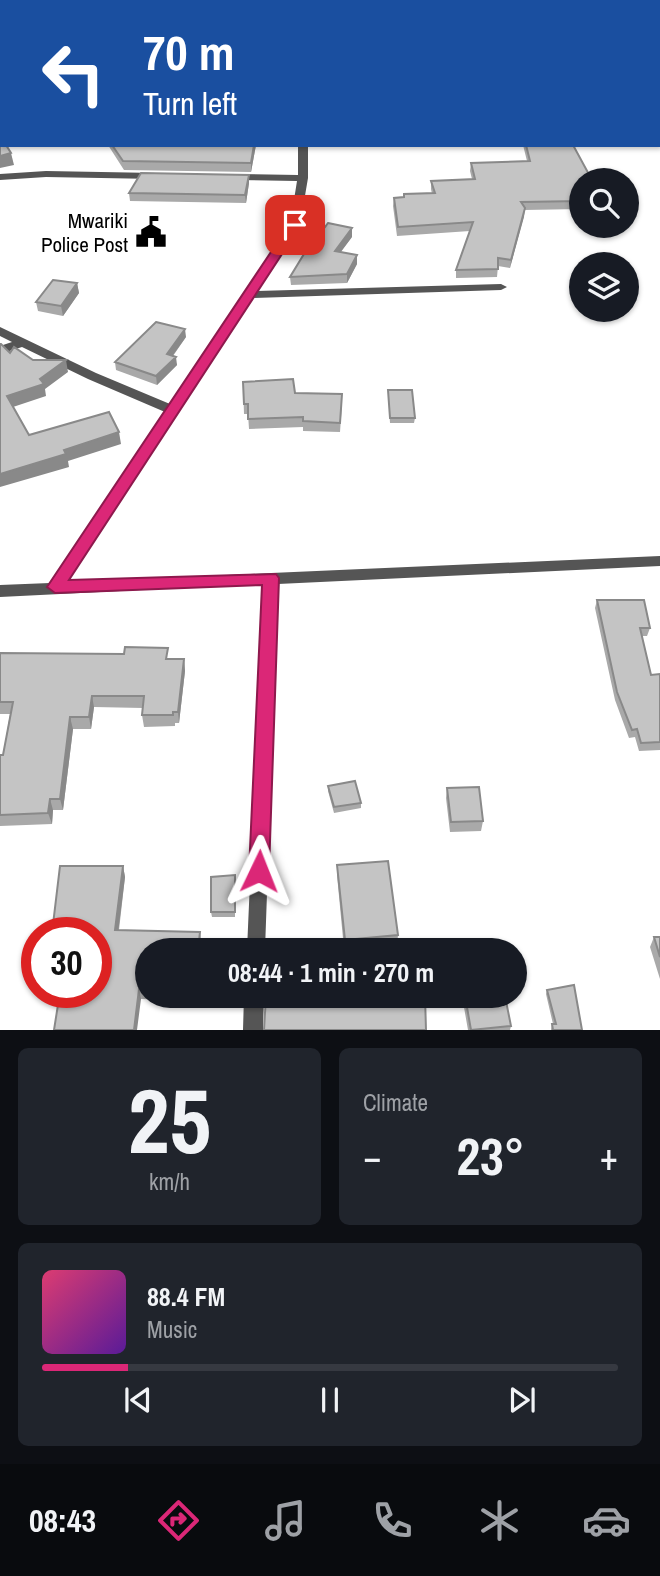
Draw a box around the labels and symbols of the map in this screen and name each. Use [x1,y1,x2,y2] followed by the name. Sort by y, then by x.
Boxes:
[265,195,325,255] pin
[41,206,128,259] place label: Mwariki Police Post
[134,215,168,249] public building icon: Mwariki Police Post
[222,834,296,908] position arrow
[21,917,112,1008] speed limit sign: 30

